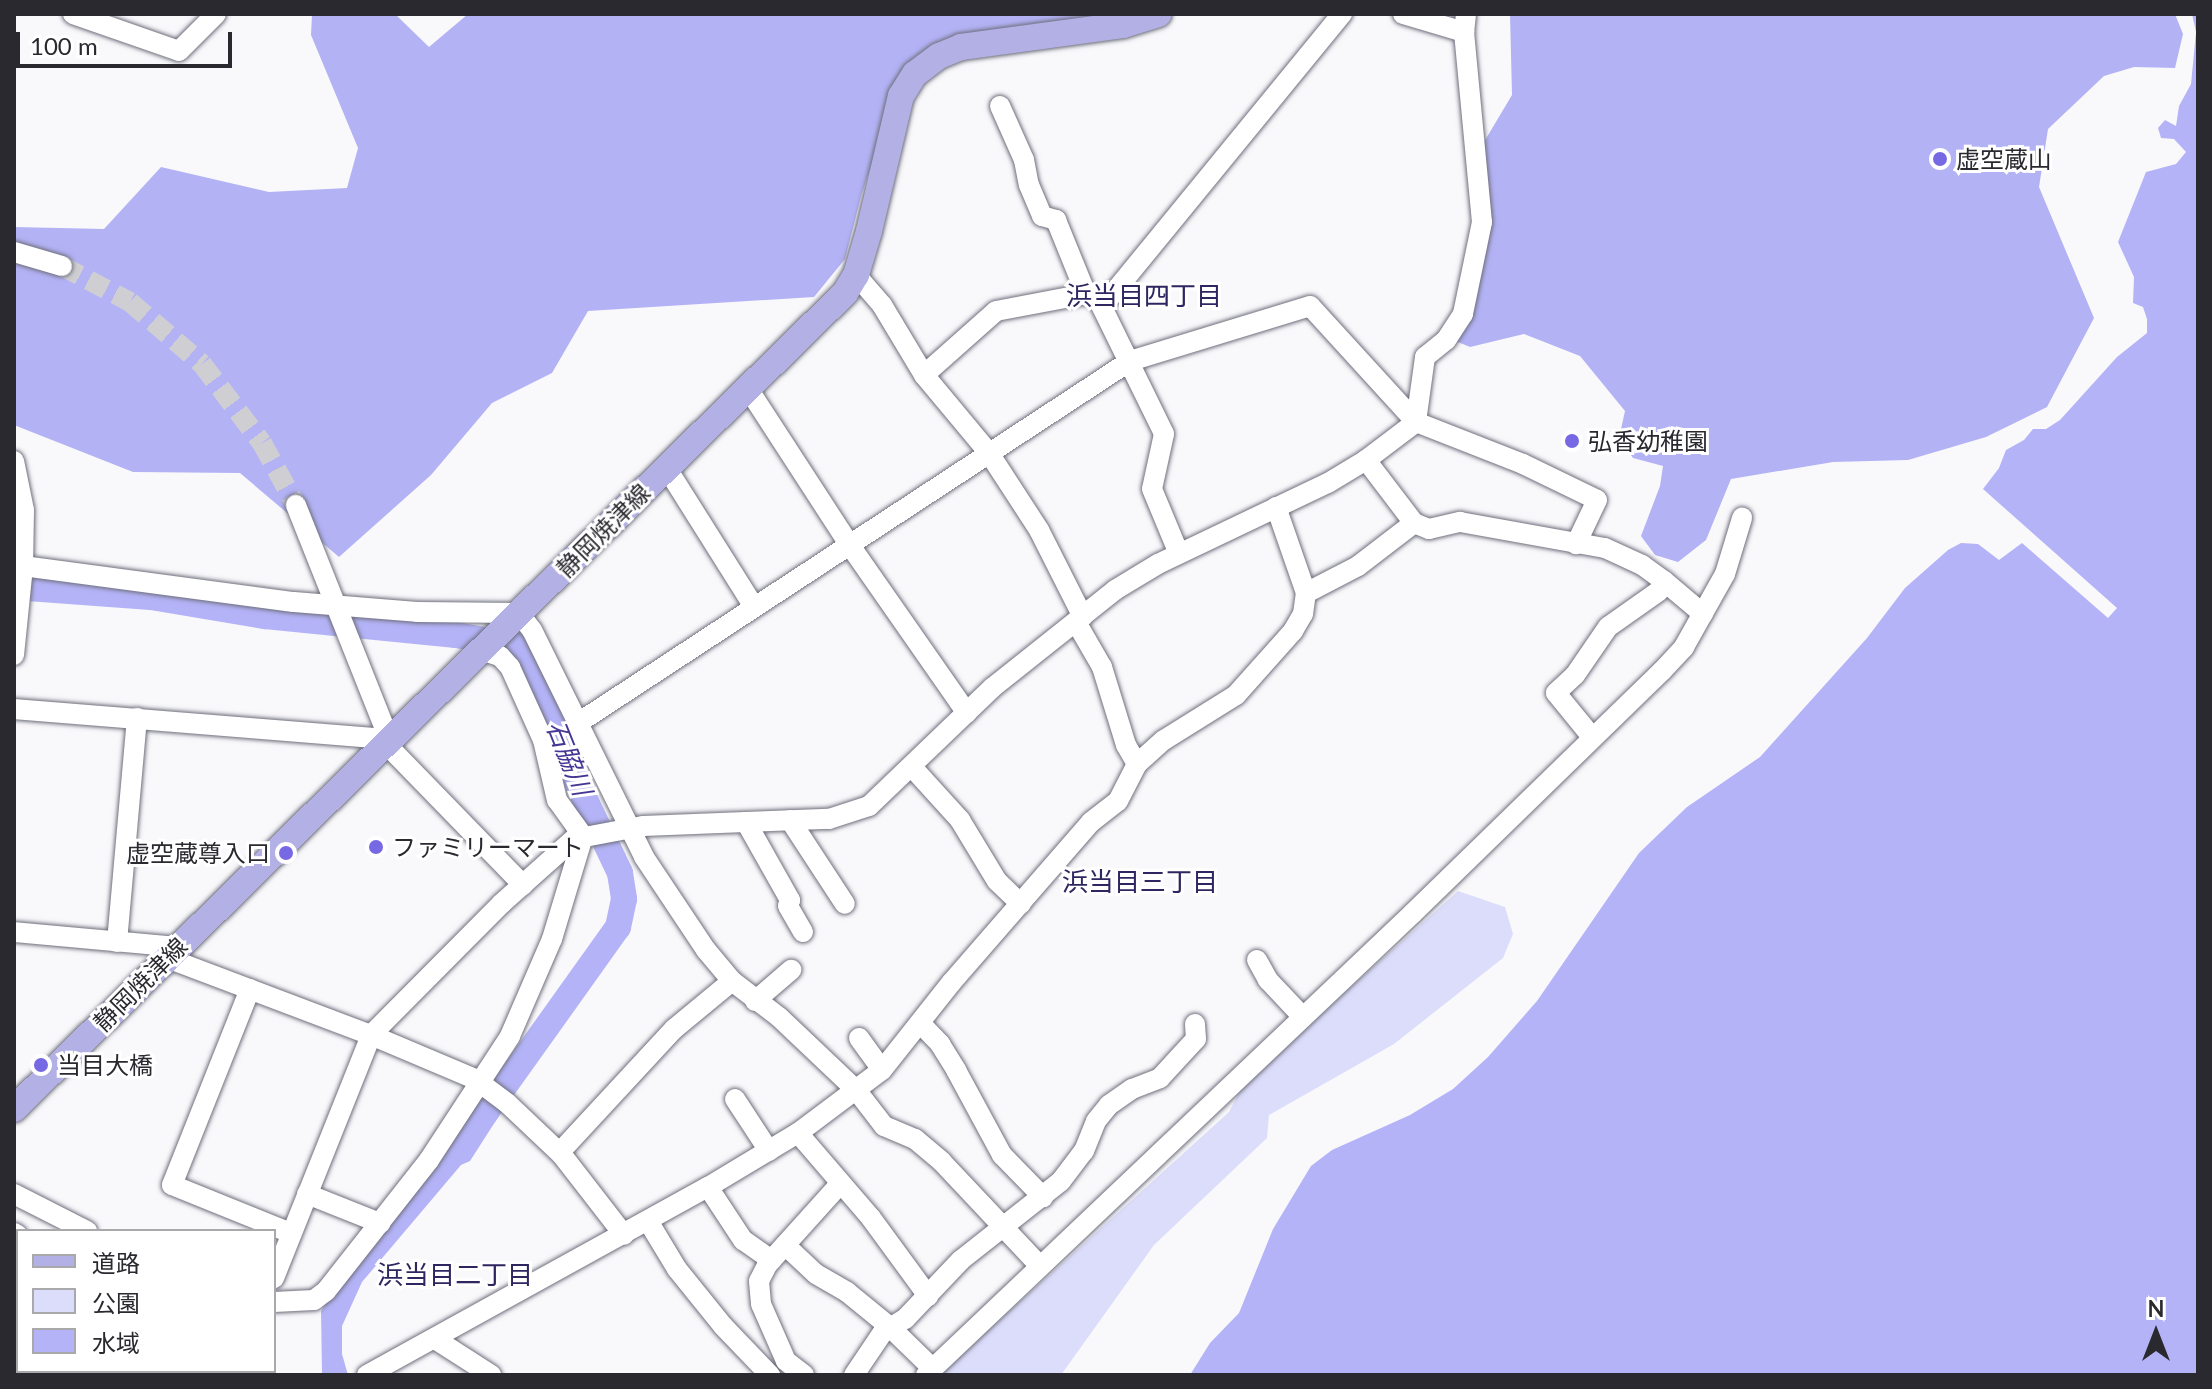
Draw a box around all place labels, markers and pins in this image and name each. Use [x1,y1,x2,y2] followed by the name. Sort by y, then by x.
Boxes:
[1956,145,2052,173] place label: 虚空蔵山
[1931,150,1949,168] marker: 虚空蔵山
[1588,427,1708,455] place label: 弘香幼稚園
[1563,432,1581,450] marker: 弘香幼稚園
[392,833,584,861] place label: ファミリーマート
[367,838,385,856] marker: ファミリーマート
[126,839,270,867] place label: 虚空蔵尊入口
[277,844,295,862] marker: 虚空蔵尊入口
[57,1051,153,1079] place label: 当目大橋
[32,1056,50,1074] marker: 当目大橋

